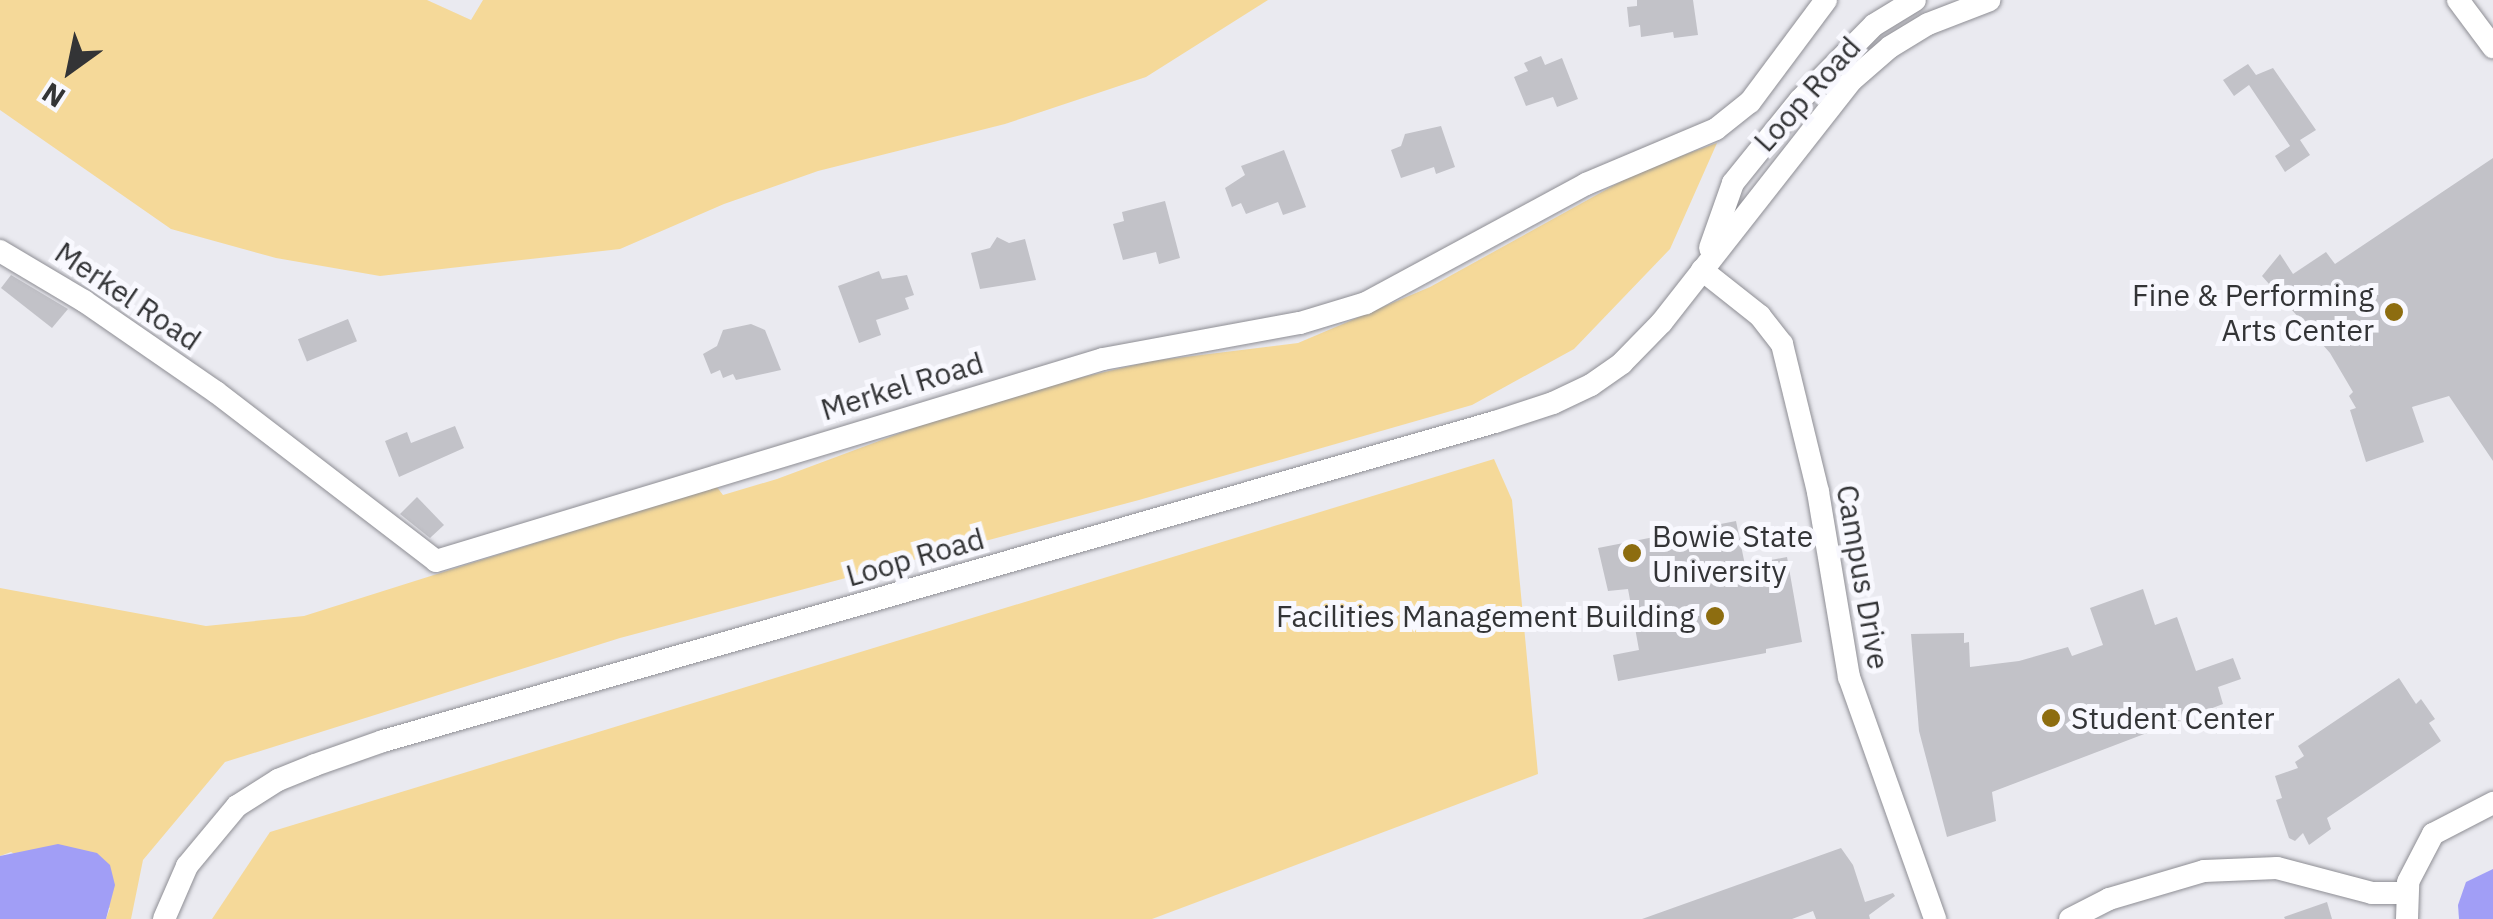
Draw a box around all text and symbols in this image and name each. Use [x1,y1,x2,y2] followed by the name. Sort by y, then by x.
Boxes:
[20,20,120,120] north arrow
[1746,29,1868,159] street label: Loop Road
[35,75,72,117] text: N
[48,234,208,358] street label: Merkel Road
[2132,277,2374,348] place label: Fine & Performing Arts Center
[2383,301,2405,323] marker: Fine & Performing Arts Center
[816,344,988,428] street label: Merkel Road
[1829,482,1897,672] street label: Campus Drive
[1652,518,1813,588] place label: Bowie State University
[842,520,988,594] street label: Loop Road
[1621,542,1643,564] marker: Bowie State University
[1276,598,1695,634] place label: Facilities Management Building
[1704,605,1726,627] marker: Facilities Management Building
[2071,700,2275,736] place label: Student Center
[2040,707,2062,729] marker: Student Center

